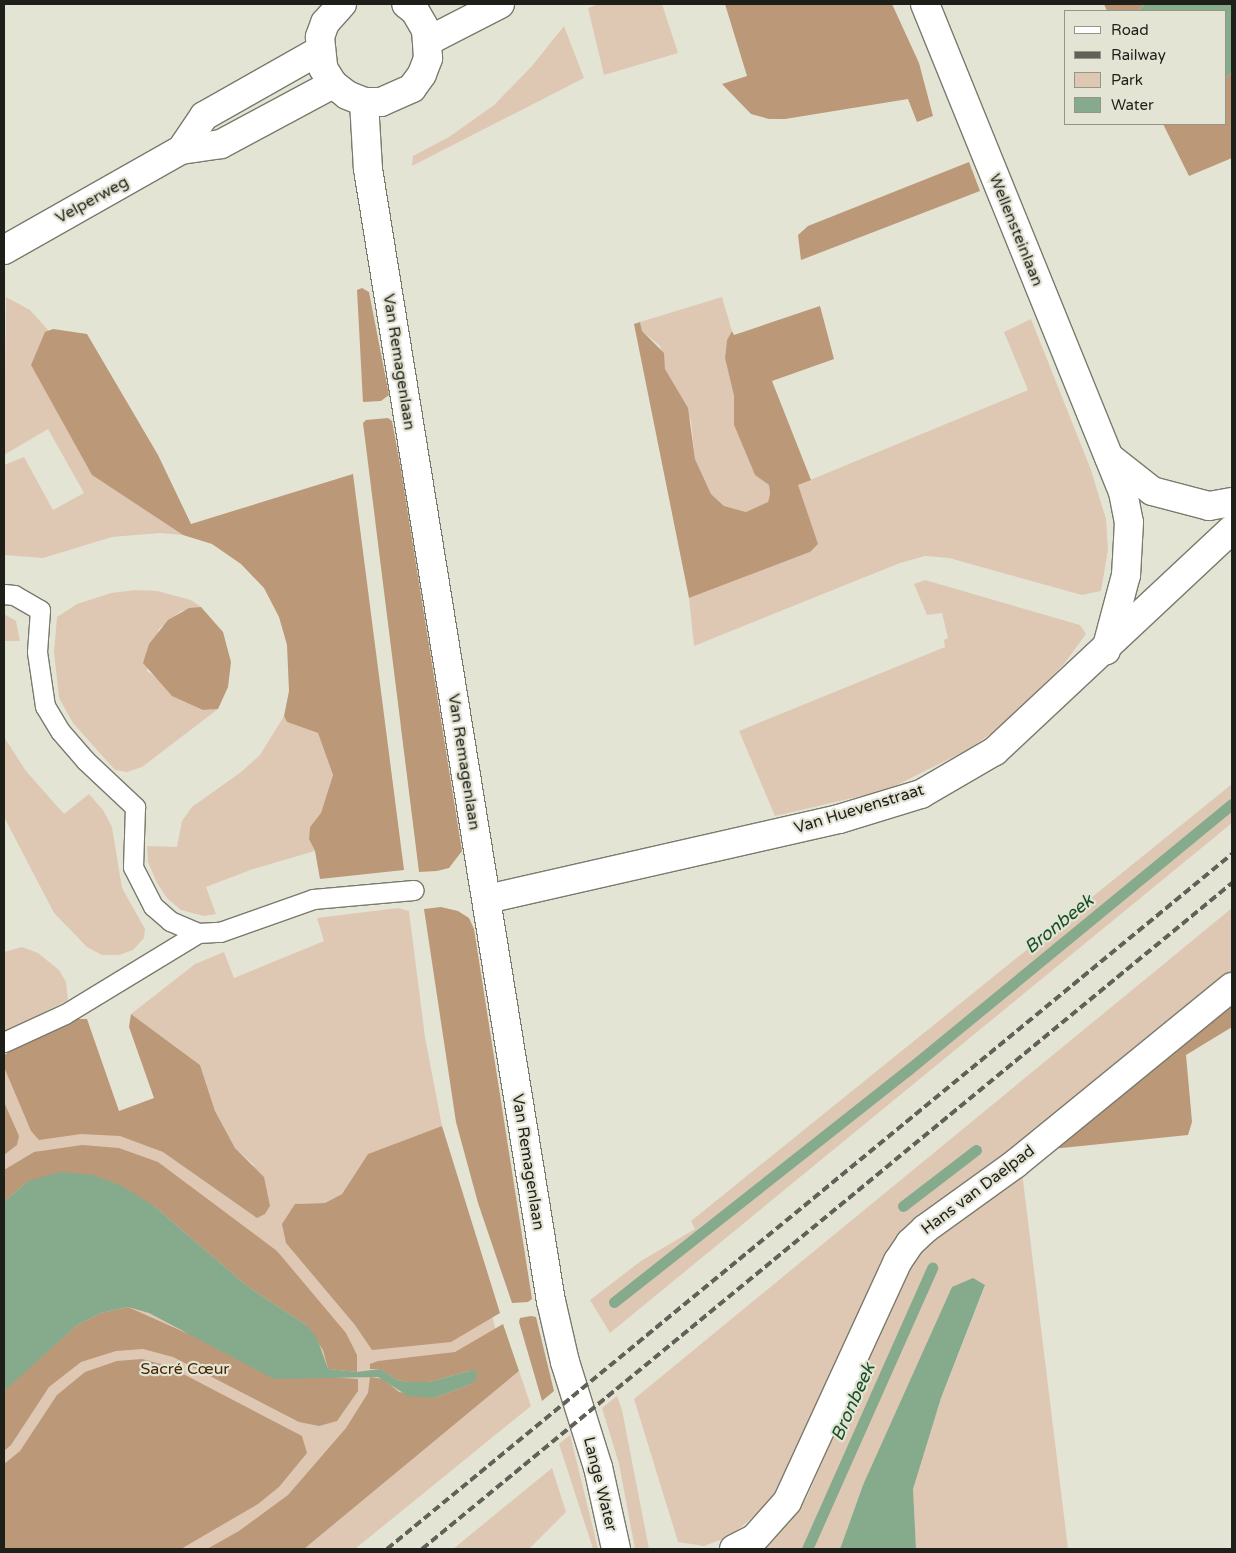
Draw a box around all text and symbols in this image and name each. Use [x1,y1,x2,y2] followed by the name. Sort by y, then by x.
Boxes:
[1064,10,1226,125] legend
[1111,21,1149,39] text: Road
[1111,46,1166,64] text: Railway
[1111,71,1143,89] text: Park
[1111,96,1154,114] text: Water
[985,171,1047,289] street label: Wellensteinlaan
[52,172,132,228] street label: Velperweg
[379,292,419,432] street label: Van Remagenlaan
[444,692,484,832] street label: Van Remagenlaan
[792,780,926,838] street label: Van Huevenstraat
[1020,890,1098,958] water label: Bronbeek
[508,1092,548,1232] street label: Van Remagenlaan
[918,1141,1038,1239] street label: Hans van Daelpad
[140,1359,230,1379] park label: Sacré Cœur
[826,1360,880,1444] water label: Bronbeek
[579,1435,621,1533] street label: Lange Water

